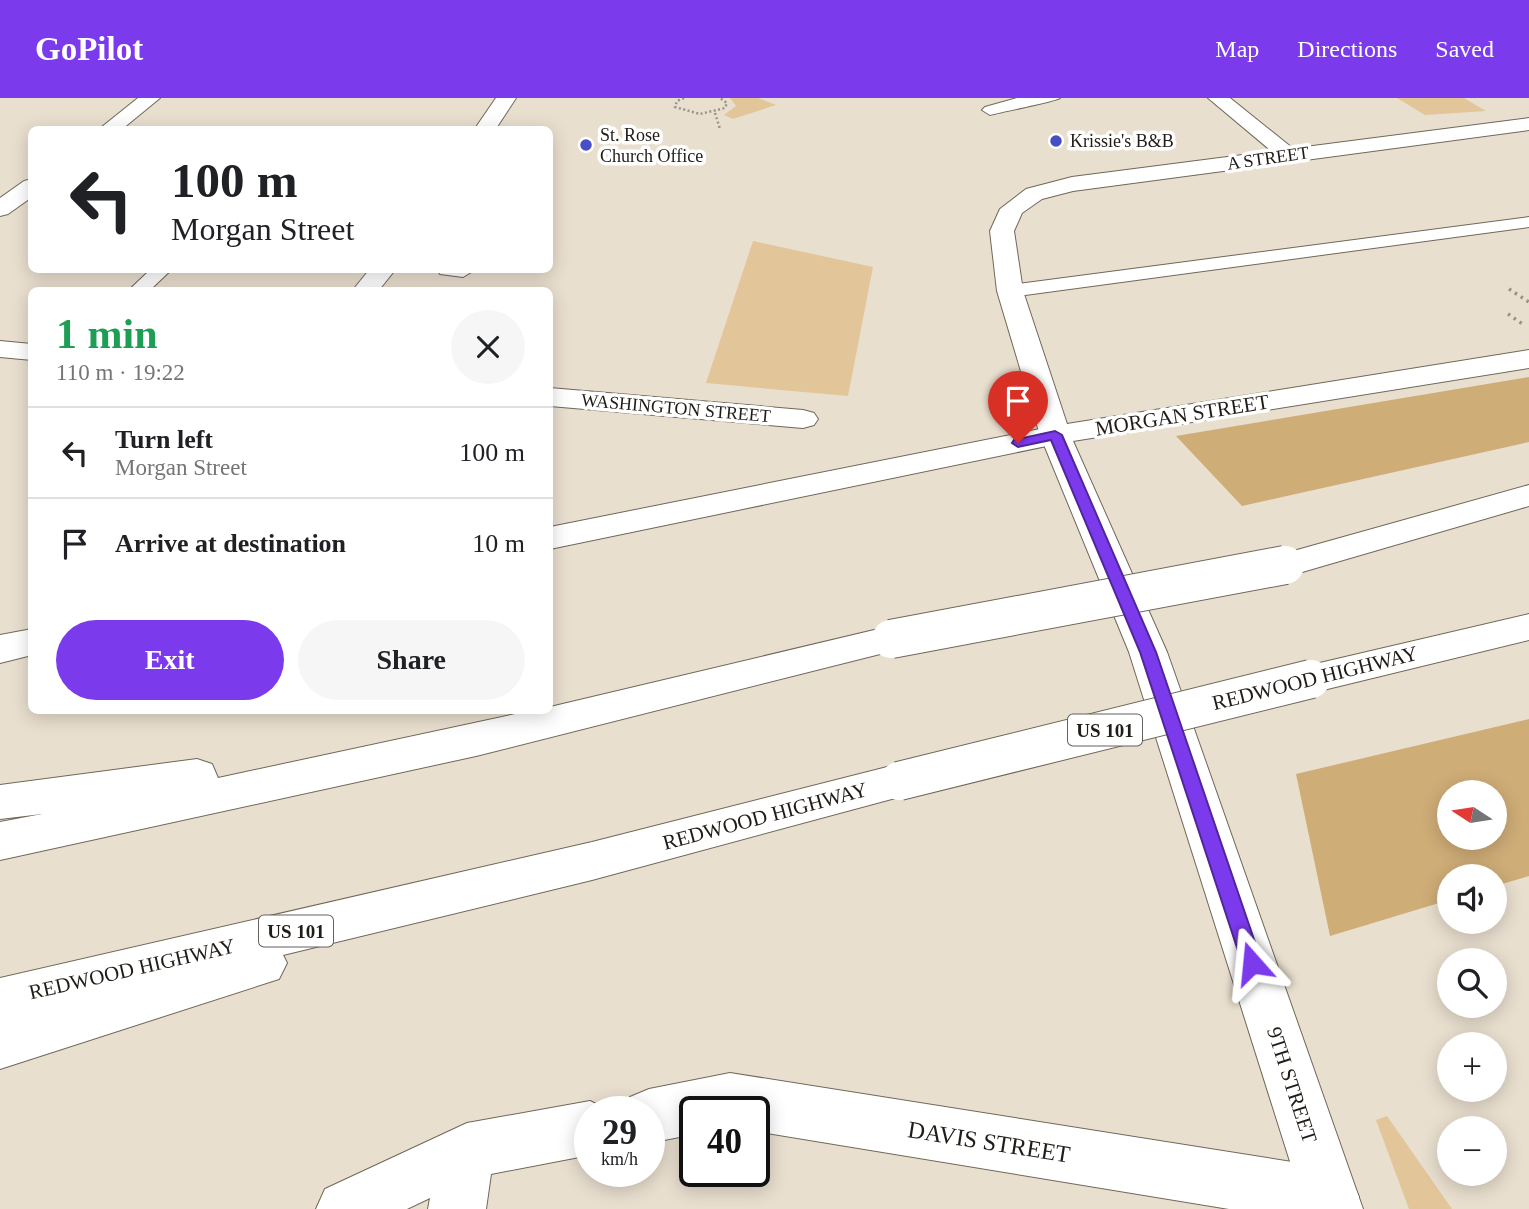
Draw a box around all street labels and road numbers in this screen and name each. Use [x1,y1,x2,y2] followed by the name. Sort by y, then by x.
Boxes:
[1226,142,1310,174] street label: A STREET
[1093,389,1271,441] street label: MORGAN STREET
[580,390,772,426] street label: WASHINGTON STREET
[1210,641,1420,715] street label: REDWOOD HIGHWAY
[1068,715,1142,746] road number: US 101
[660,777,870,855] street label: REDWOOD HIGHWAY
[259,916,333,946] road number: US 101
[27,934,237,1004] street label: REDWOOD HIGHWAY
[1262,1024,1322,1146] street label: 9TH STREET
[906,1116,1072,1168] street label: DAVIS STREET

